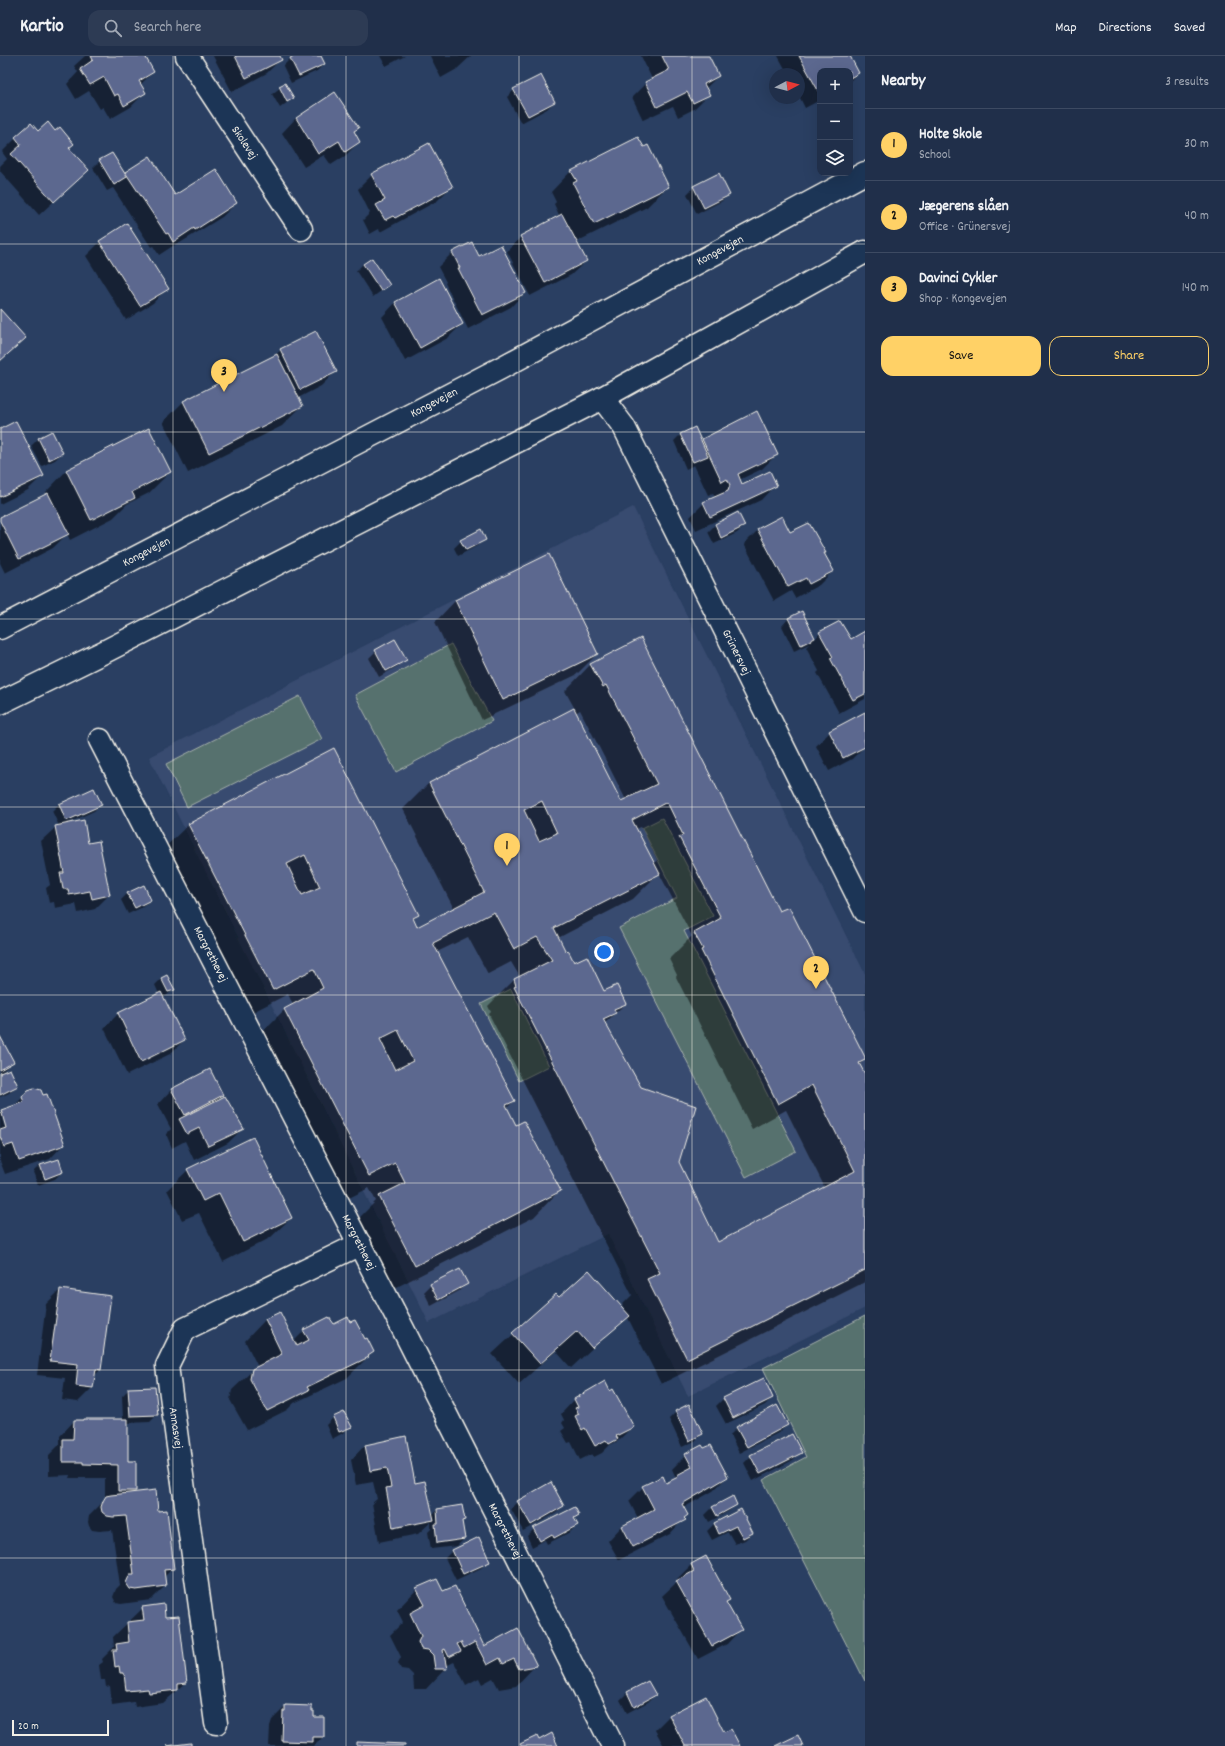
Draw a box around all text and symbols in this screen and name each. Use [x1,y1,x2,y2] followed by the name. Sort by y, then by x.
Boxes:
[88,10,368,46] search box
[20,14,64,41] text: Kartio
[102,17,124,39] icon: search
[134,17,201,39] text: Search here
[1055,18,1077,38] text: Map
[1099,18,1152,38] text: Directions
[1174,18,1205,38] text: Saved
[769,68,805,104] north arrow
[817,68,853,176] map controls
[817,68,853,104] button: +
[881,70,925,94] text: Nearby
[1165,73,1209,92] text: 3 results
[817,104,853,140] button: −
[227,123,262,163] street label: Skolevej
[919,124,982,146] text: Holte Skole
[893,135,895,154] text: 1
[1184,135,1209,154] text: 30 m
[817,140,853,176] button: layers
[919,146,951,165] text: School
[919,196,1009,218] text: Jægerens slåen
[891,207,897,226] text: 2
[1185,207,1209,226] text: 40 m
[919,218,1011,237] text: Office · Grünersvej
[693,231,747,270] street label: Kongevejen
[919,268,997,290] text: Davinci Cykler
[891,279,897,298] text: 3
[1182,279,1209,298] text: 140 m
[919,290,1007,309] text: Shop · Kongevejen
[881,336,1041,376] button: Save
[1049,336,1209,376] button: Share
[211,359,237,392] pin: 3
[407,383,461,422] street label: Kongevejen
[120,532,174,571] street label: Kongevejen
[718,626,755,678] street label: Grünersvej
[494,833,520,866] pin: 1
[189,923,232,985] street label: Margrethevej
[594,942,614,962] your location
[803,956,829,989] pin: 2
[337,1211,380,1273] street label: Margrethevej
[164,1406,186,1450] street label: Annasvej
[484,1500,526,1562] street label: Margrethevej
[12,1718,109,1737] scale bar
[18,1719,39,1735] text: 20 m

